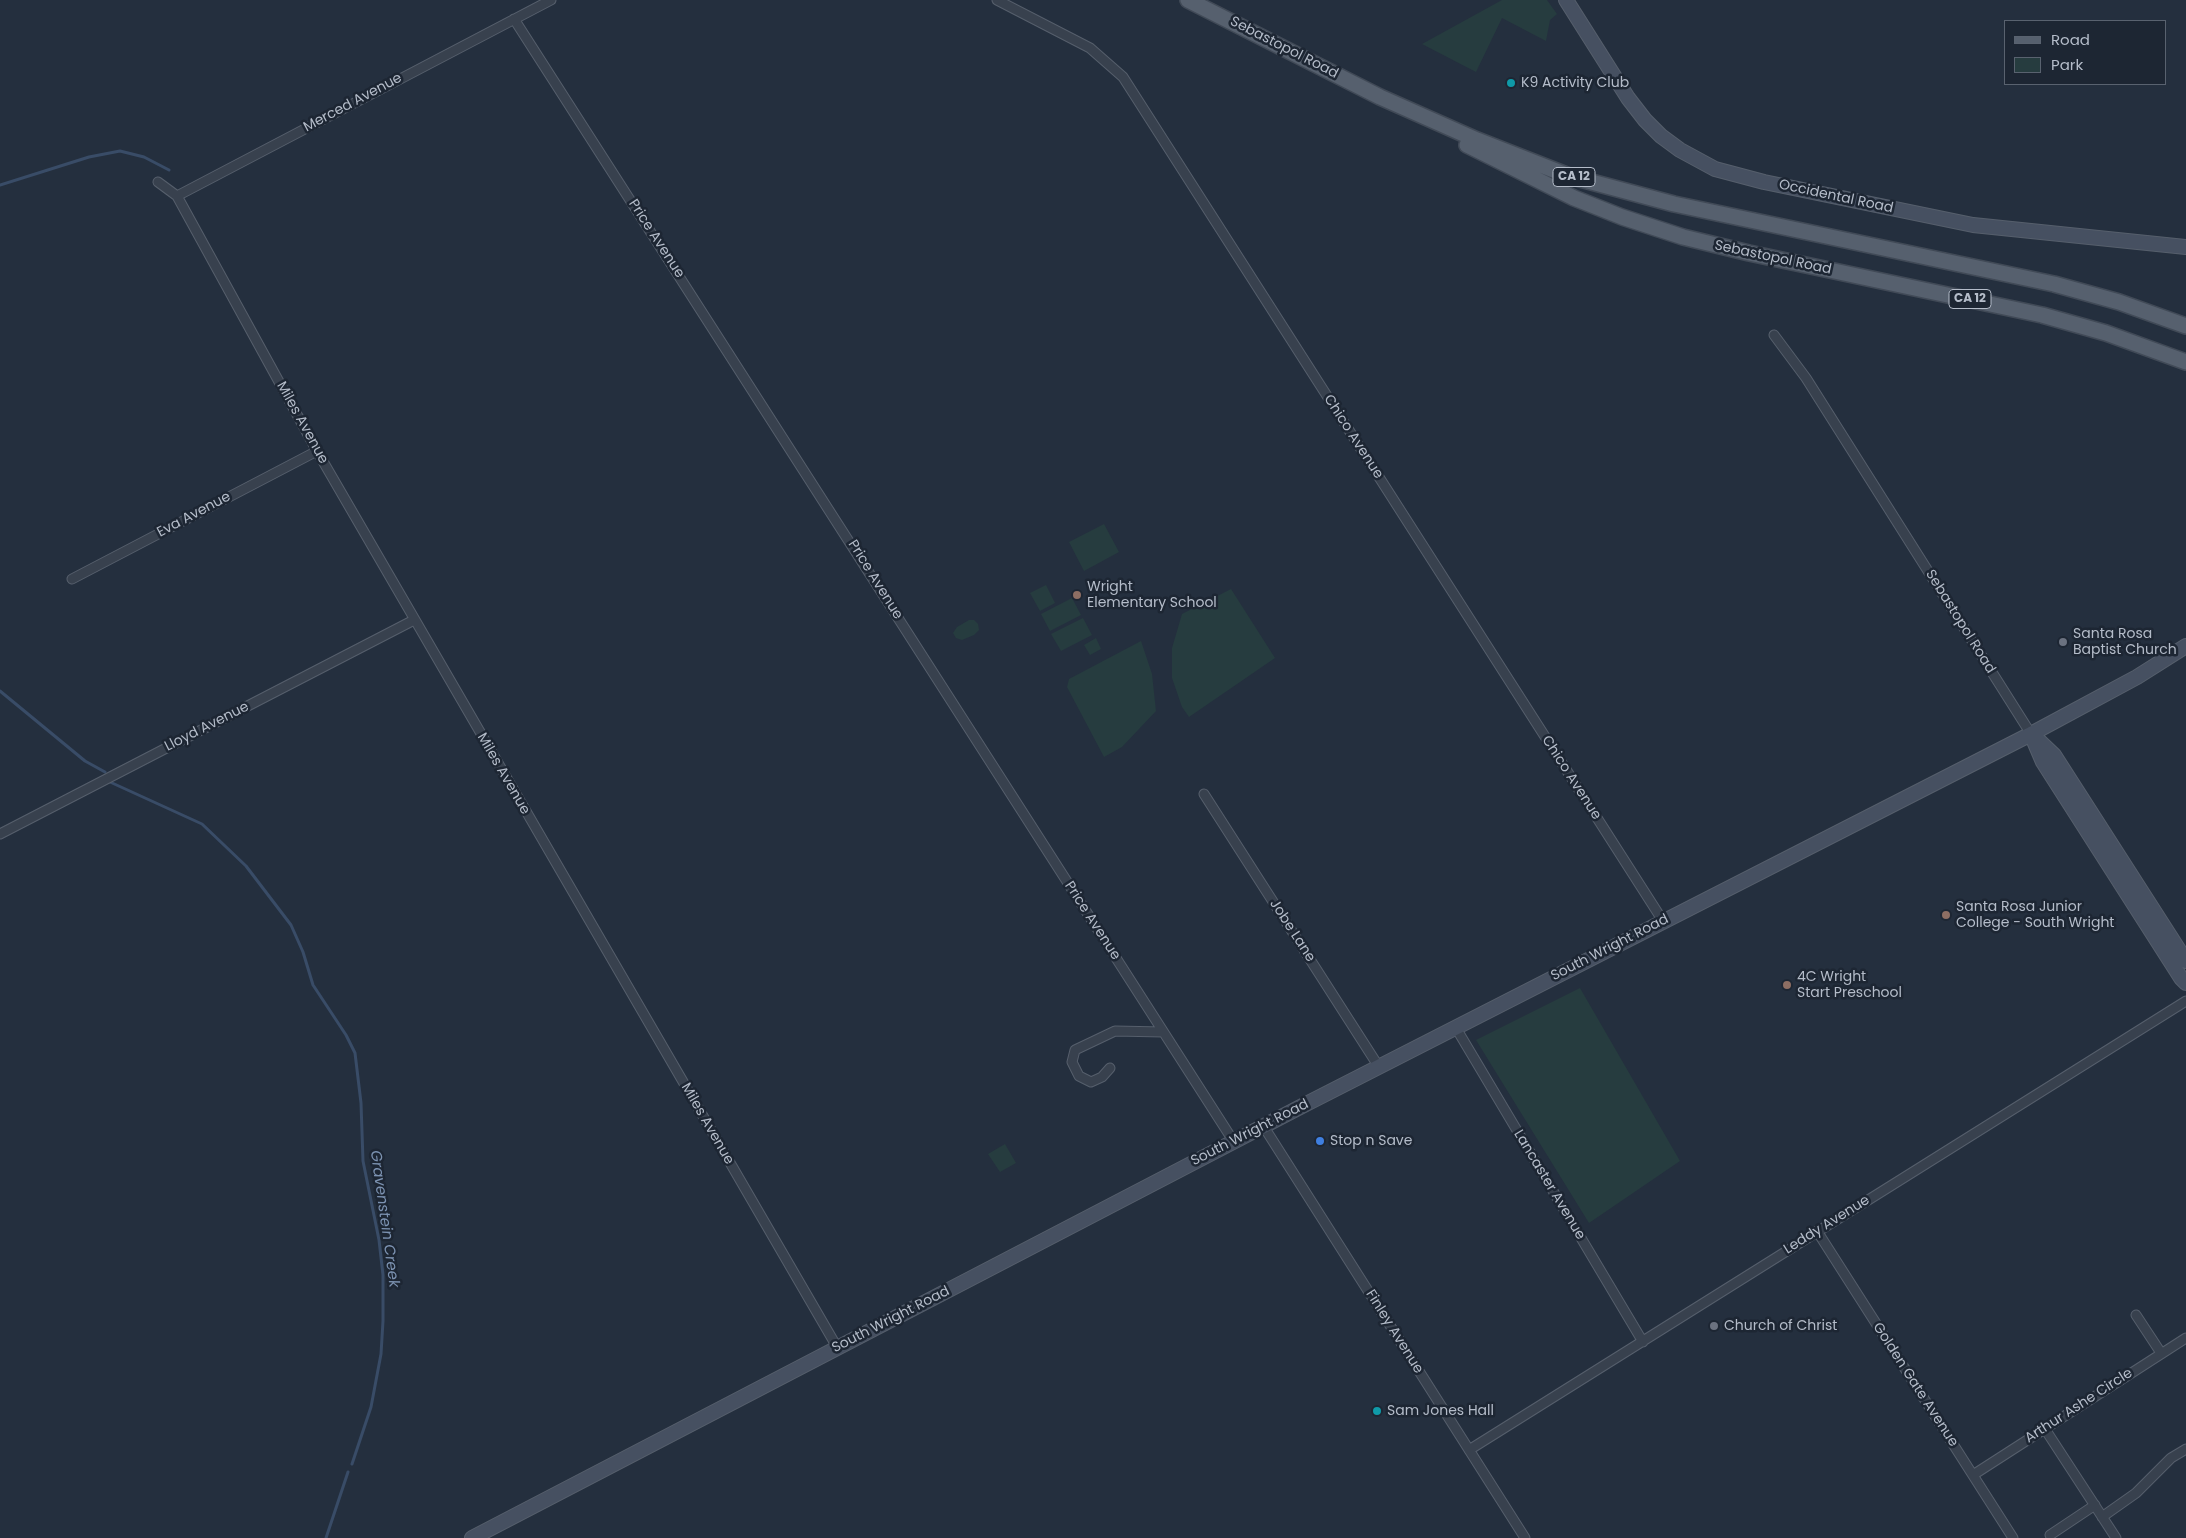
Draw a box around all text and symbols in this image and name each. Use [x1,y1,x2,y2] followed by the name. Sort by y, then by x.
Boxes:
[1227,13,1341,83] street label: Sebastopol Road
[2004,20,2166,85] legend
[2051,29,2090,50] text: Road
[2051,54,2083,75] text: Park
[301,70,405,136] street label: Merced Avenue
[1521,75,1629,91] place label: K9 Activity Club
[1505,77,1517,89] marker: K9 Activity Club
[1553,168,1595,186] road number: CA 12
[1777,177,1895,217] street label: Occidental Road
[624,197,688,281] street label: Price Avenue
[1713,237,1833,279] street label: Sebastopol Road
[1949,290,1991,308] road number: CA 12
[273,379,331,467] street label: Miles Avenue
[1320,392,1386,482] street label: Chico Avenue
[154,489,234,541] street label: Eva Avenue
[844,537,906,623] street label: Price Avenue
[1921,567,1999,677] street label: Sebastopol Road
[1087,579,1217,612] place label: Wright Elementary School
[1071,589,1083,601] marker: Wright Elementary School
[2073,626,2177,658] place label: Santa Rosa Baptist Church
[2057,636,2069,648] marker: Santa Rosa Baptist Church
[162,699,252,755] street label: Lloyd Avenue
[473,730,533,818] street label: Miles Avenue
[1538,733,1604,823] street label: Chico Avenue
[1060,879,1124,963] street label: Price Avenue
[1266,896,1318,966] street label: Jobe Lane
[1956,899,2114,932] place label: Santa Rosa Junior College - South Wright
[1940,909,1952,921] marker: Santa Rosa Junior College - South Wright
[1548,911,1672,985] street label: South Wright Road
[1797,969,1902,1002] place label: 4C Wright Start Preschool
[1781,979,1793,991] marker: 4C Wright Start Preschool
[677,1080,737,1168] street label: Miles Avenue
[1188,1096,1312,1170] street label: South Wright Road
[1510,1127,1588,1243] street label: Lancaster Avenue
[1330,1133,1412,1149] place label: Stop n Save
[1314,1135,1326,1147] marker: Stop n Save
[365,1149,403,1289] water label: Gravenstein Creek
[1781,1192,1873,1258] street label: Leddy Avenue
[829,1283,953,1357] street label: South Wright Road
[1362,1287,1426,1377] street label: Finley Avenue
[1724,1318,1837,1334] place label: Church of Christ
[1708,1320,1720,1332] marker: Church of Christ
[1869,1320,1961,1450] street label: Golden Gate Avenue
[2022,1365,2136,1447] street label: Arthur Ashe Circle
[1387,1403,1494,1419] place label: Sam Jones Hall
[1371,1405,1383,1417] marker: Sam Jones Hall

